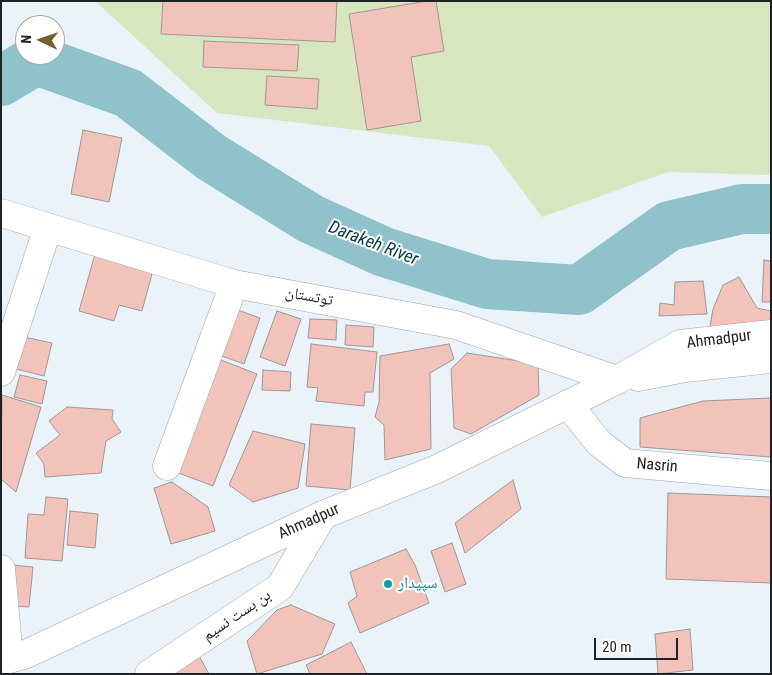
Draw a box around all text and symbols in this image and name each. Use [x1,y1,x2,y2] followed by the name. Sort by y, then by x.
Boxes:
[15,15,65,65] north arrow
[18,35,34,44] text: N
[325,217,421,271] water label: Darakeh River
[284,283,334,311] street label: توتستان
[686,327,752,353] street label: Ahmadpur
[636,455,678,477] street label: Nasrin
[275,500,343,544] street label: Ahmadpur
[398,574,438,594] place label: سپیدار
[382,578,394,590] marker: سپیدار
[199,586,275,646] street label: بن بست نسیم
[597,628,681,660] scale bar
[602,638,632,656] text: 20 m

